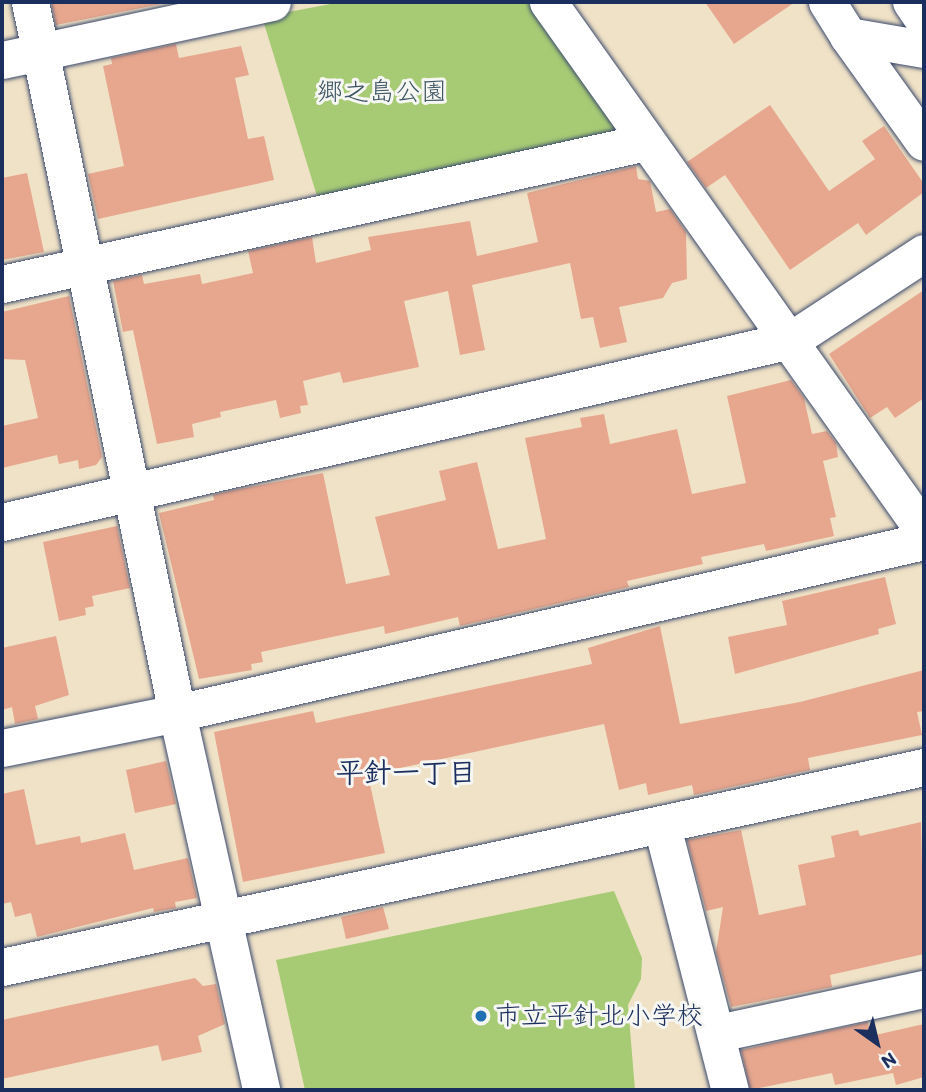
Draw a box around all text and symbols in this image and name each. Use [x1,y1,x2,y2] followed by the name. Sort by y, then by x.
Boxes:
[317,76,447,108] park label: 郷之島公園
[336,755,476,789] district label: 平針一丁目
[495,1000,703,1032] place label: 市立平針北小学校
[473,1008,489,1024] marker: 市立平針北小学校
[842,1008,912,1078] north arrow
[877,1048,901,1074] text: N

